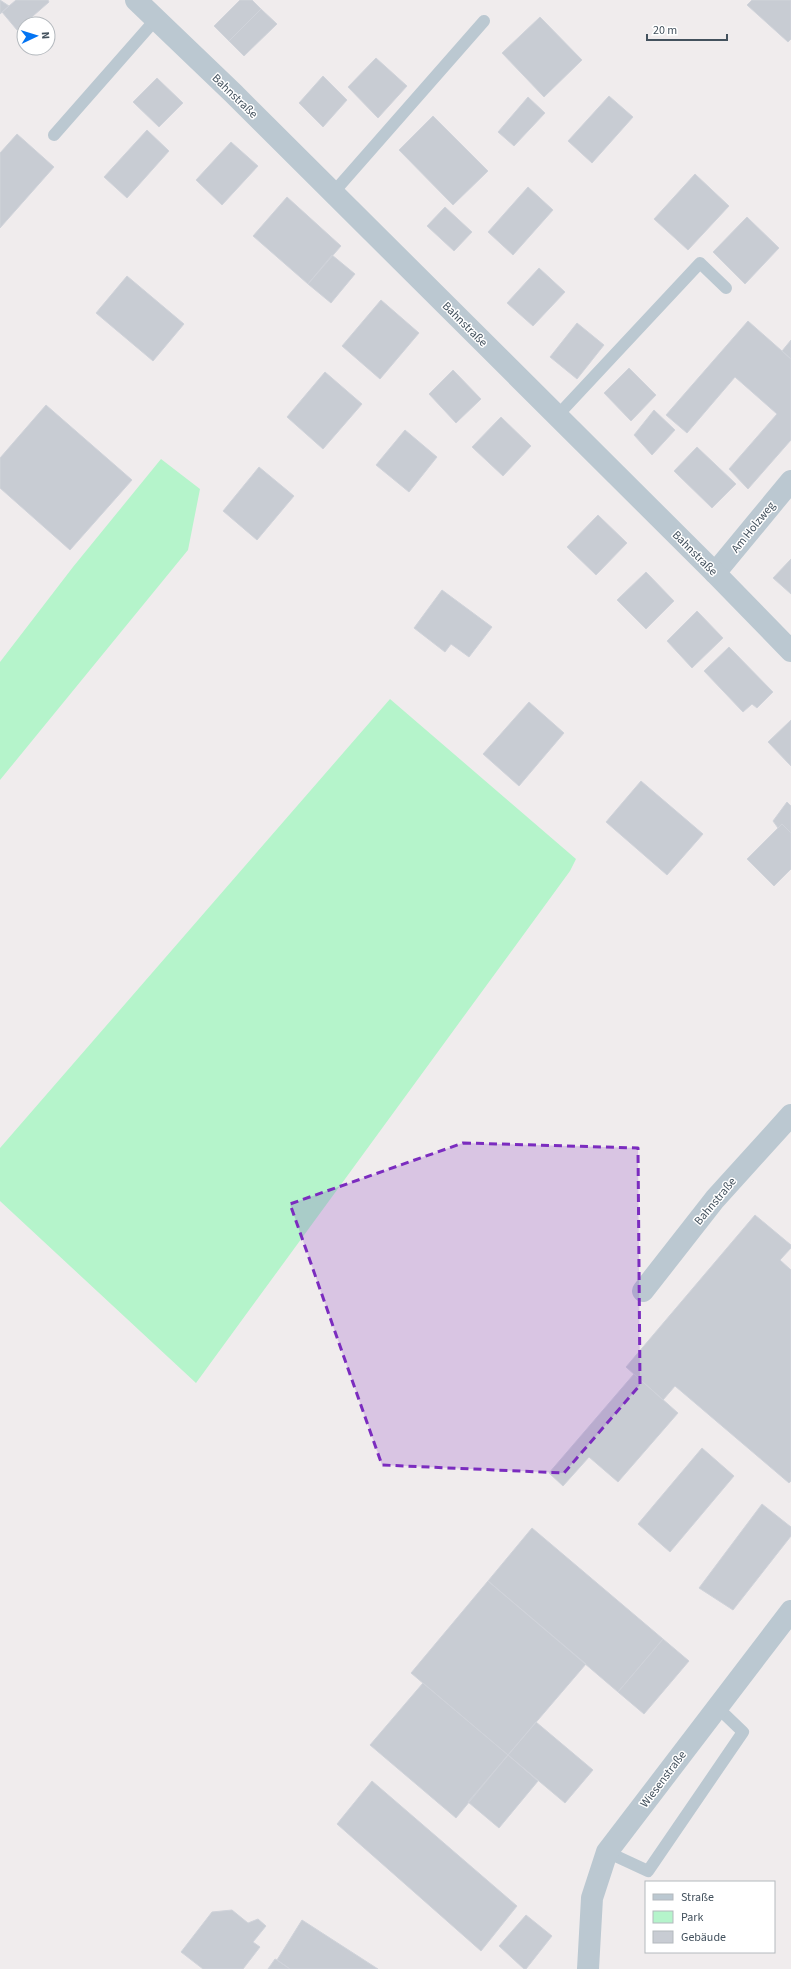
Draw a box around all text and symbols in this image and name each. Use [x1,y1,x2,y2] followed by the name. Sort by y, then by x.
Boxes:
[16,16,56,56] north arrow
[647,16,727,42] scale bar
[653,22,677,39] text: 20 m
[38,31,53,40] text: N
[208,70,261,123] street label: Bahnstraße
[438,298,491,351] street label: Bahnstraße
[727,498,779,557] street label: Am Holzweg
[668,527,721,580] street label: Bahnstraße
[690,1174,741,1229] street label: Bahnstraße
[636,1747,691,1811] street label: Wiesenstraße
[645,1881,775,1953] legend
[681,1889,714,1906] text: Straße
[681,1909,703,1926] text: Park
[681,1929,726,1946] text: Gebäude

